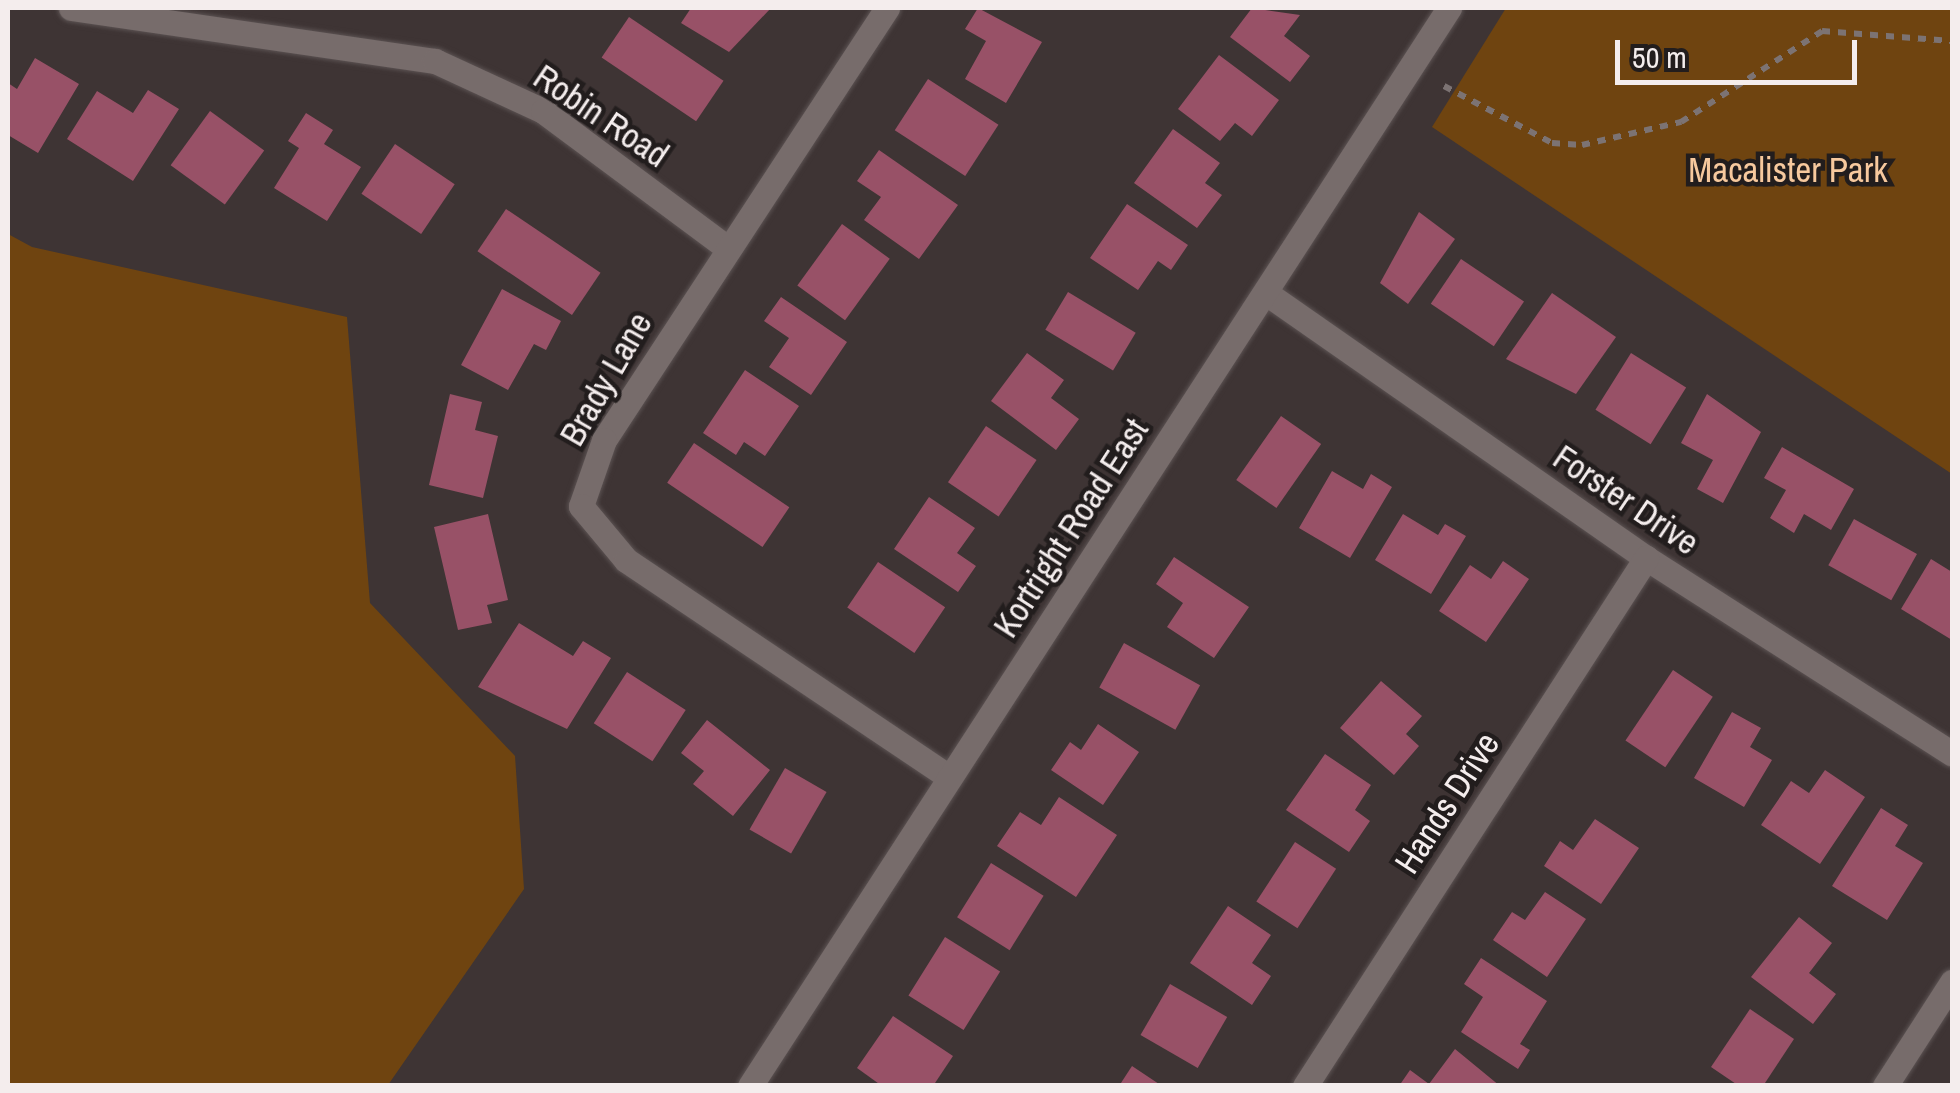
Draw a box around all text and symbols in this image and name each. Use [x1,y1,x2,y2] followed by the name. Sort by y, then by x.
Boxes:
[1620,20,1862,82] scale bar
[1632,37,1687,77] text: 50 m
[526,56,676,176] street label: Robin Road
[1688,149,1888,191] park label: Macalister Park
[551,305,661,453] street label: Brady Lane
[985,411,1157,645] street label: Kortright Road East
[1545,436,1707,564] street label: Forster Drive
[1386,725,1508,881] street label: Hands Drive

